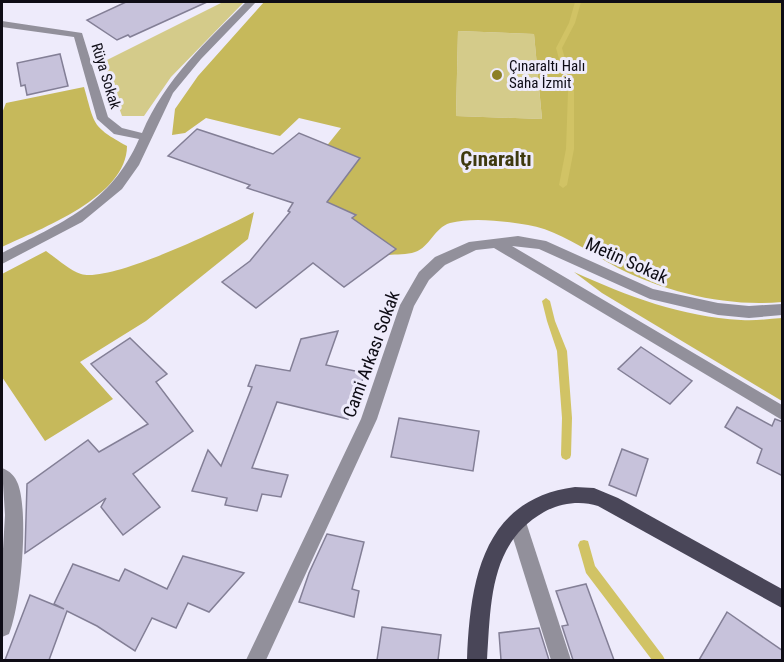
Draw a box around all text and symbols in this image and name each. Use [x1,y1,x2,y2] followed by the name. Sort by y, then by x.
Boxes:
[87,41,125,111] street label: Rüya Sokak
[509,57,585,92] place label: Çınaraltı Halı Saha İzmit
[490,68,504,82] marker: Çınaraltı Halı Saha İzmit
[460,147,532,171] district label: Çınaraltı
[583,233,671,287] street label: Metin Sokak
[338,288,404,420] street label: Cami Arkası Sokak

